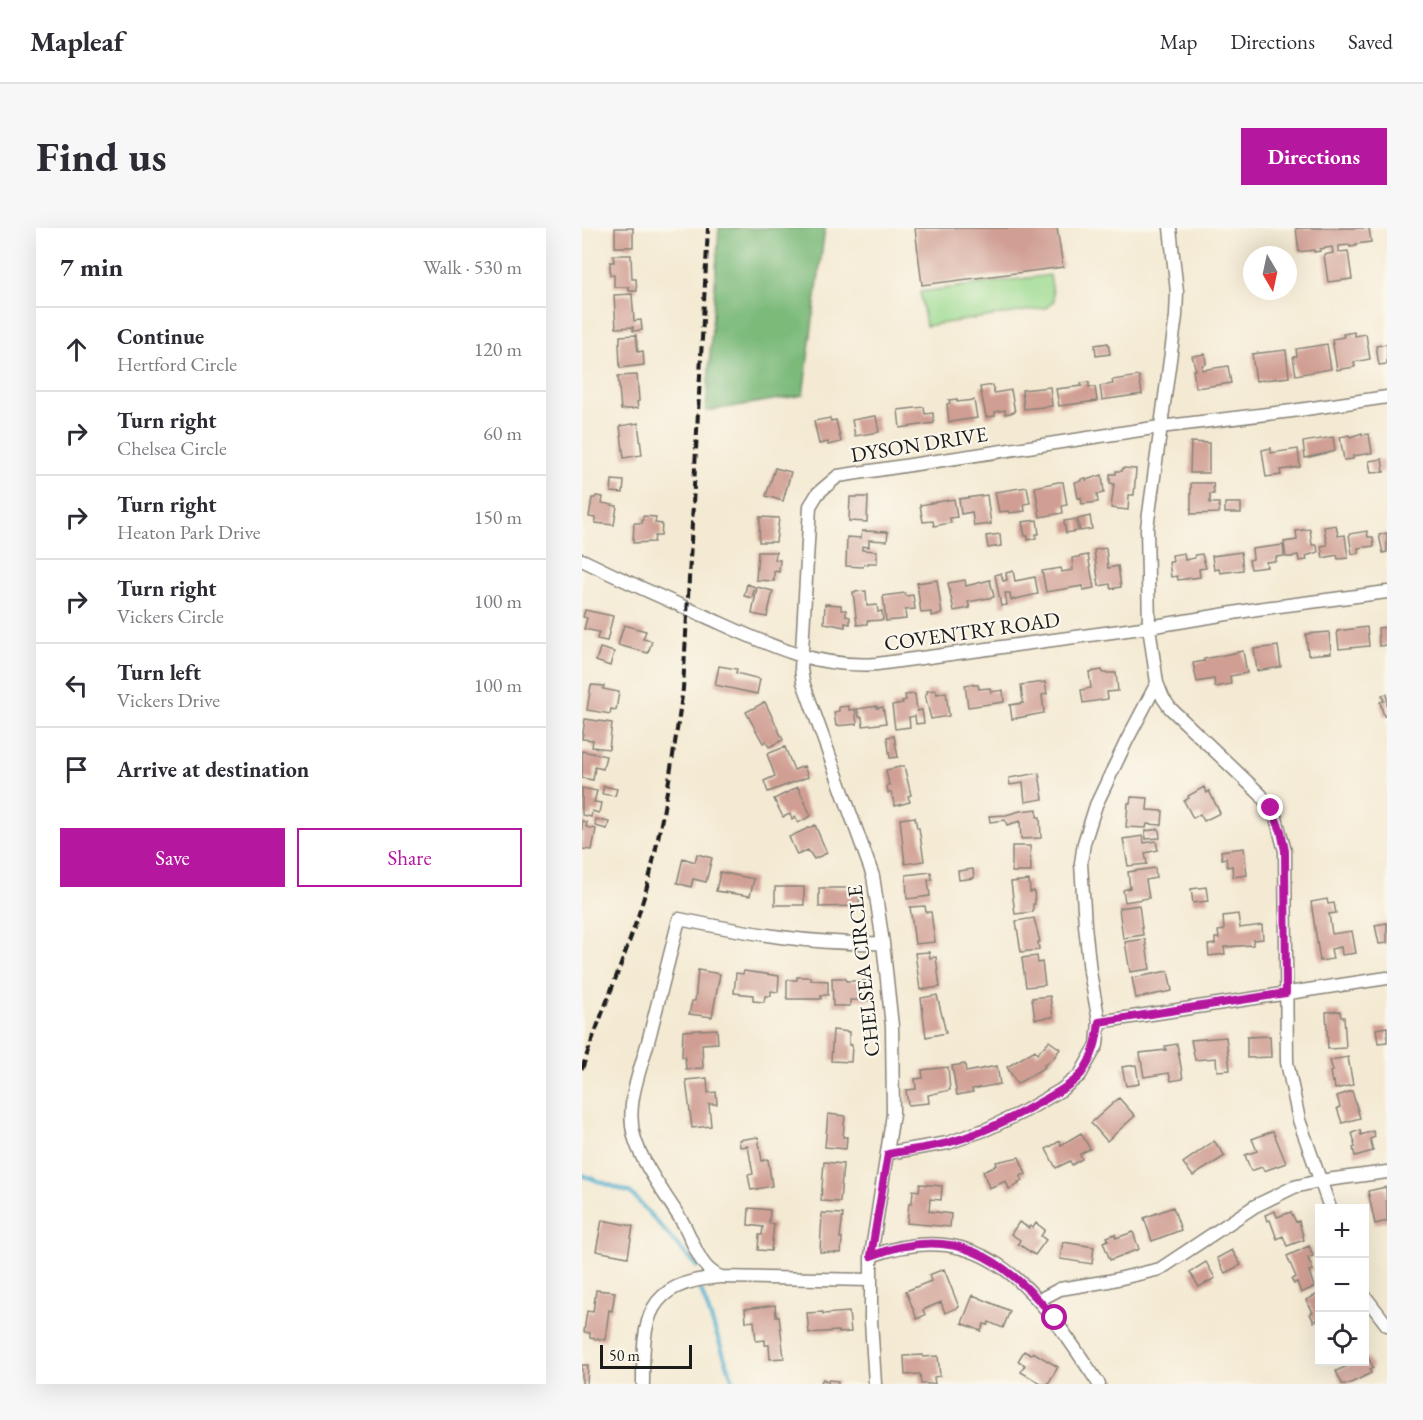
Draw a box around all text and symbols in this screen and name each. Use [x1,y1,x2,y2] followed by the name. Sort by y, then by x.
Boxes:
[30,23,124,59] text: Mapleaf
[1160,28,1197,55] text: Map
[1230,28,1315,55] text: Directions
[1348,28,1393,55] text: Saved
[1241,128,1387,185] button: Directions
[36,129,167,184] text: Find us
[1243,246,1297,300] north arrow
[60,250,123,284] text: 7 min
[423,254,522,280] text: Walk · 530 m
[117,322,204,351] text: Continue
[60,333,93,366] icon: ahead
[474,336,522,362] text: 120 m
[117,351,237,377] text: Hertford Circle
[117,406,216,435] text: Turn right
[60,417,93,450] icon: right
[483,420,522,446] text: 60 m
[849,420,989,468] street label: DYSON DRIVE
[117,435,227,461] text: Chelsea Circle
[117,490,216,519] text: Turn right
[60,501,93,534] icon: right
[474,504,522,530] text: 150 m
[117,519,261,545] text: Heaton Park Drive
[117,574,216,603] text: Turn right
[60,585,93,618] icon: right
[474,588,522,614] text: 100 m
[117,603,224,629] text: Vickers Circle
[882,605,1062,657] street label: COVENTRY ROAD
[117,658,201,687] text: Turn left
[60,669,93,702] icon: left
[474,672,522,698] text: 100 m
[117,687,220,713] text: Vickers Drive
[60,753,93,786] icon: arrive
[117,755,309,784] text: Arrive at destination
[1257,794,1283,820] route end
[60,828,285,887] button: Save
[297,828,522,887] button: Share
[841,884,885,1058] street label: CHELSEA CIRCLE
[1315,1204,1369,1366] map controls
[1315,1204,1369,1258] button: +
[1315,1258,1369,1312] button: −
[1041,1304,1067,1330] route start
[1315,1312,1369,1366] button: locate
[600,1342,692,1370] scale bar
[609,1345,640,1366] text: 50 m

